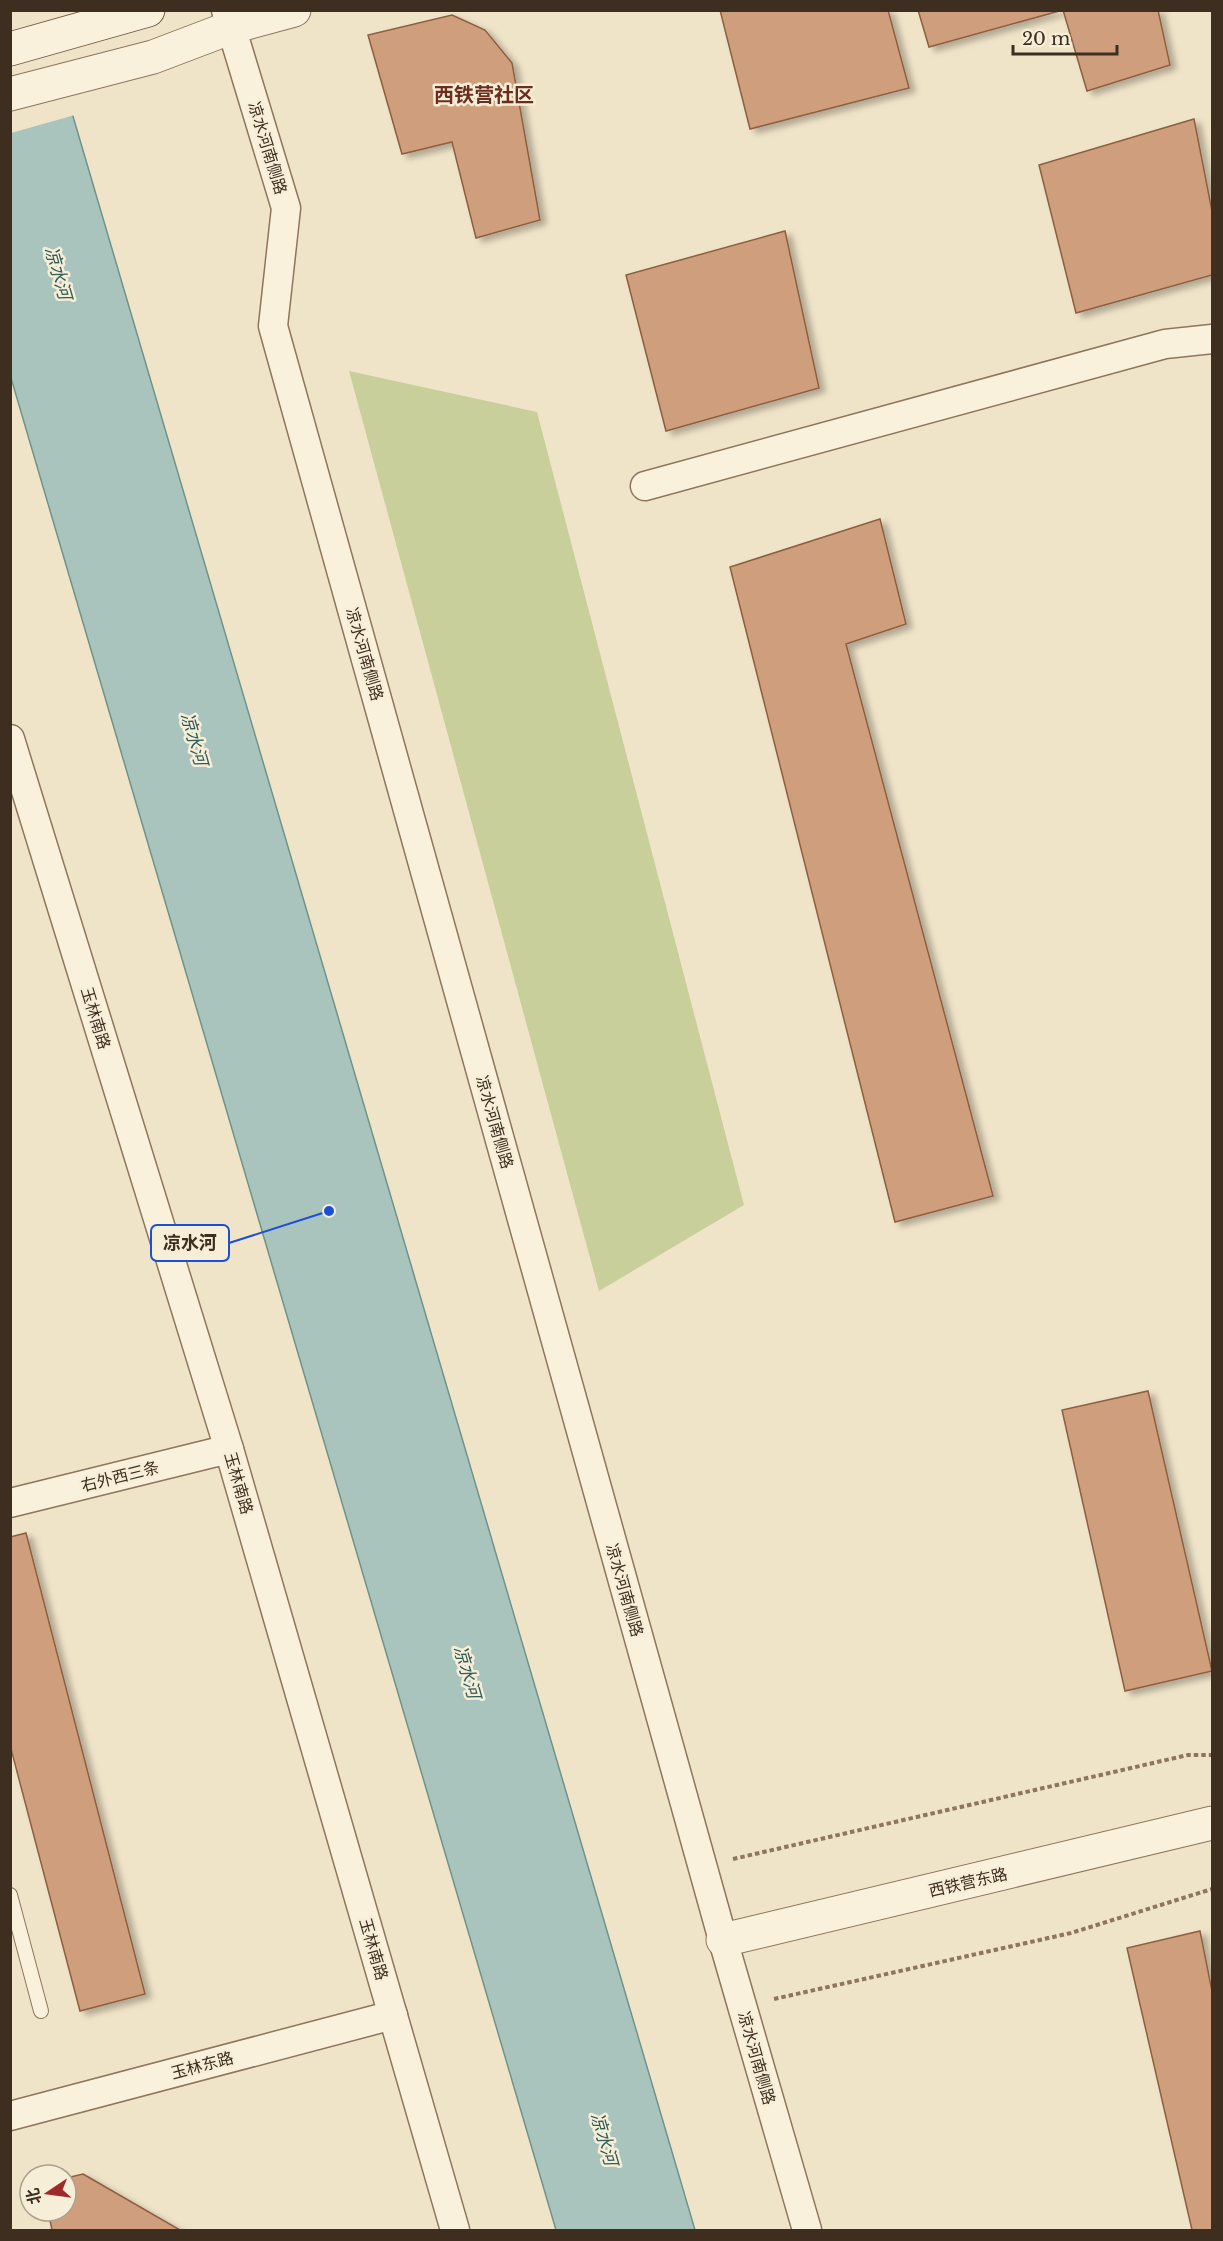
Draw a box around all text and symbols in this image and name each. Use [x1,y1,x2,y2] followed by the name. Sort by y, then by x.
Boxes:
[1013,18,1116,56] scale bar
[1022,28,1070,50] text: 20 m
[434,83,534,107] district label: 西铁营社区
[244,99,292,197] street label: 凉水河南侧路
[40,244,77,305] water label: 凉水河
[342,605,388,703] street label: 凉水河南侧路
[176,710,213,771] water label: 凉水河
[77,984,115,1052] street label: 玉林南路
[472,1073,518,1171] street label: 凉水河南侧路
[151,1225,229,1261] callout: 凉水河
[163,1232,217,1254] text: 凉水河
[221,1449,257,1517] street label: 玉林南路
[79,1457,161,1495] street label: 右外西三条
[602,1541,648,1639] street label: 凉水河南侧路
[449,1643,486,1704] water label: 凉水河
[927,1863,1009,1901] street label: 西铁营东路
[356,1915,392,1983] street label: 玉林南路
[734,2009,780,2107] street label: 凉水河南侧路
[168,2047,236,2083] street label: 玉林东路
[586,2110,623,2171] water label: 凉水河
[18,2163,78,2223] north arrow
[22,2186,45,2206] text: 北

